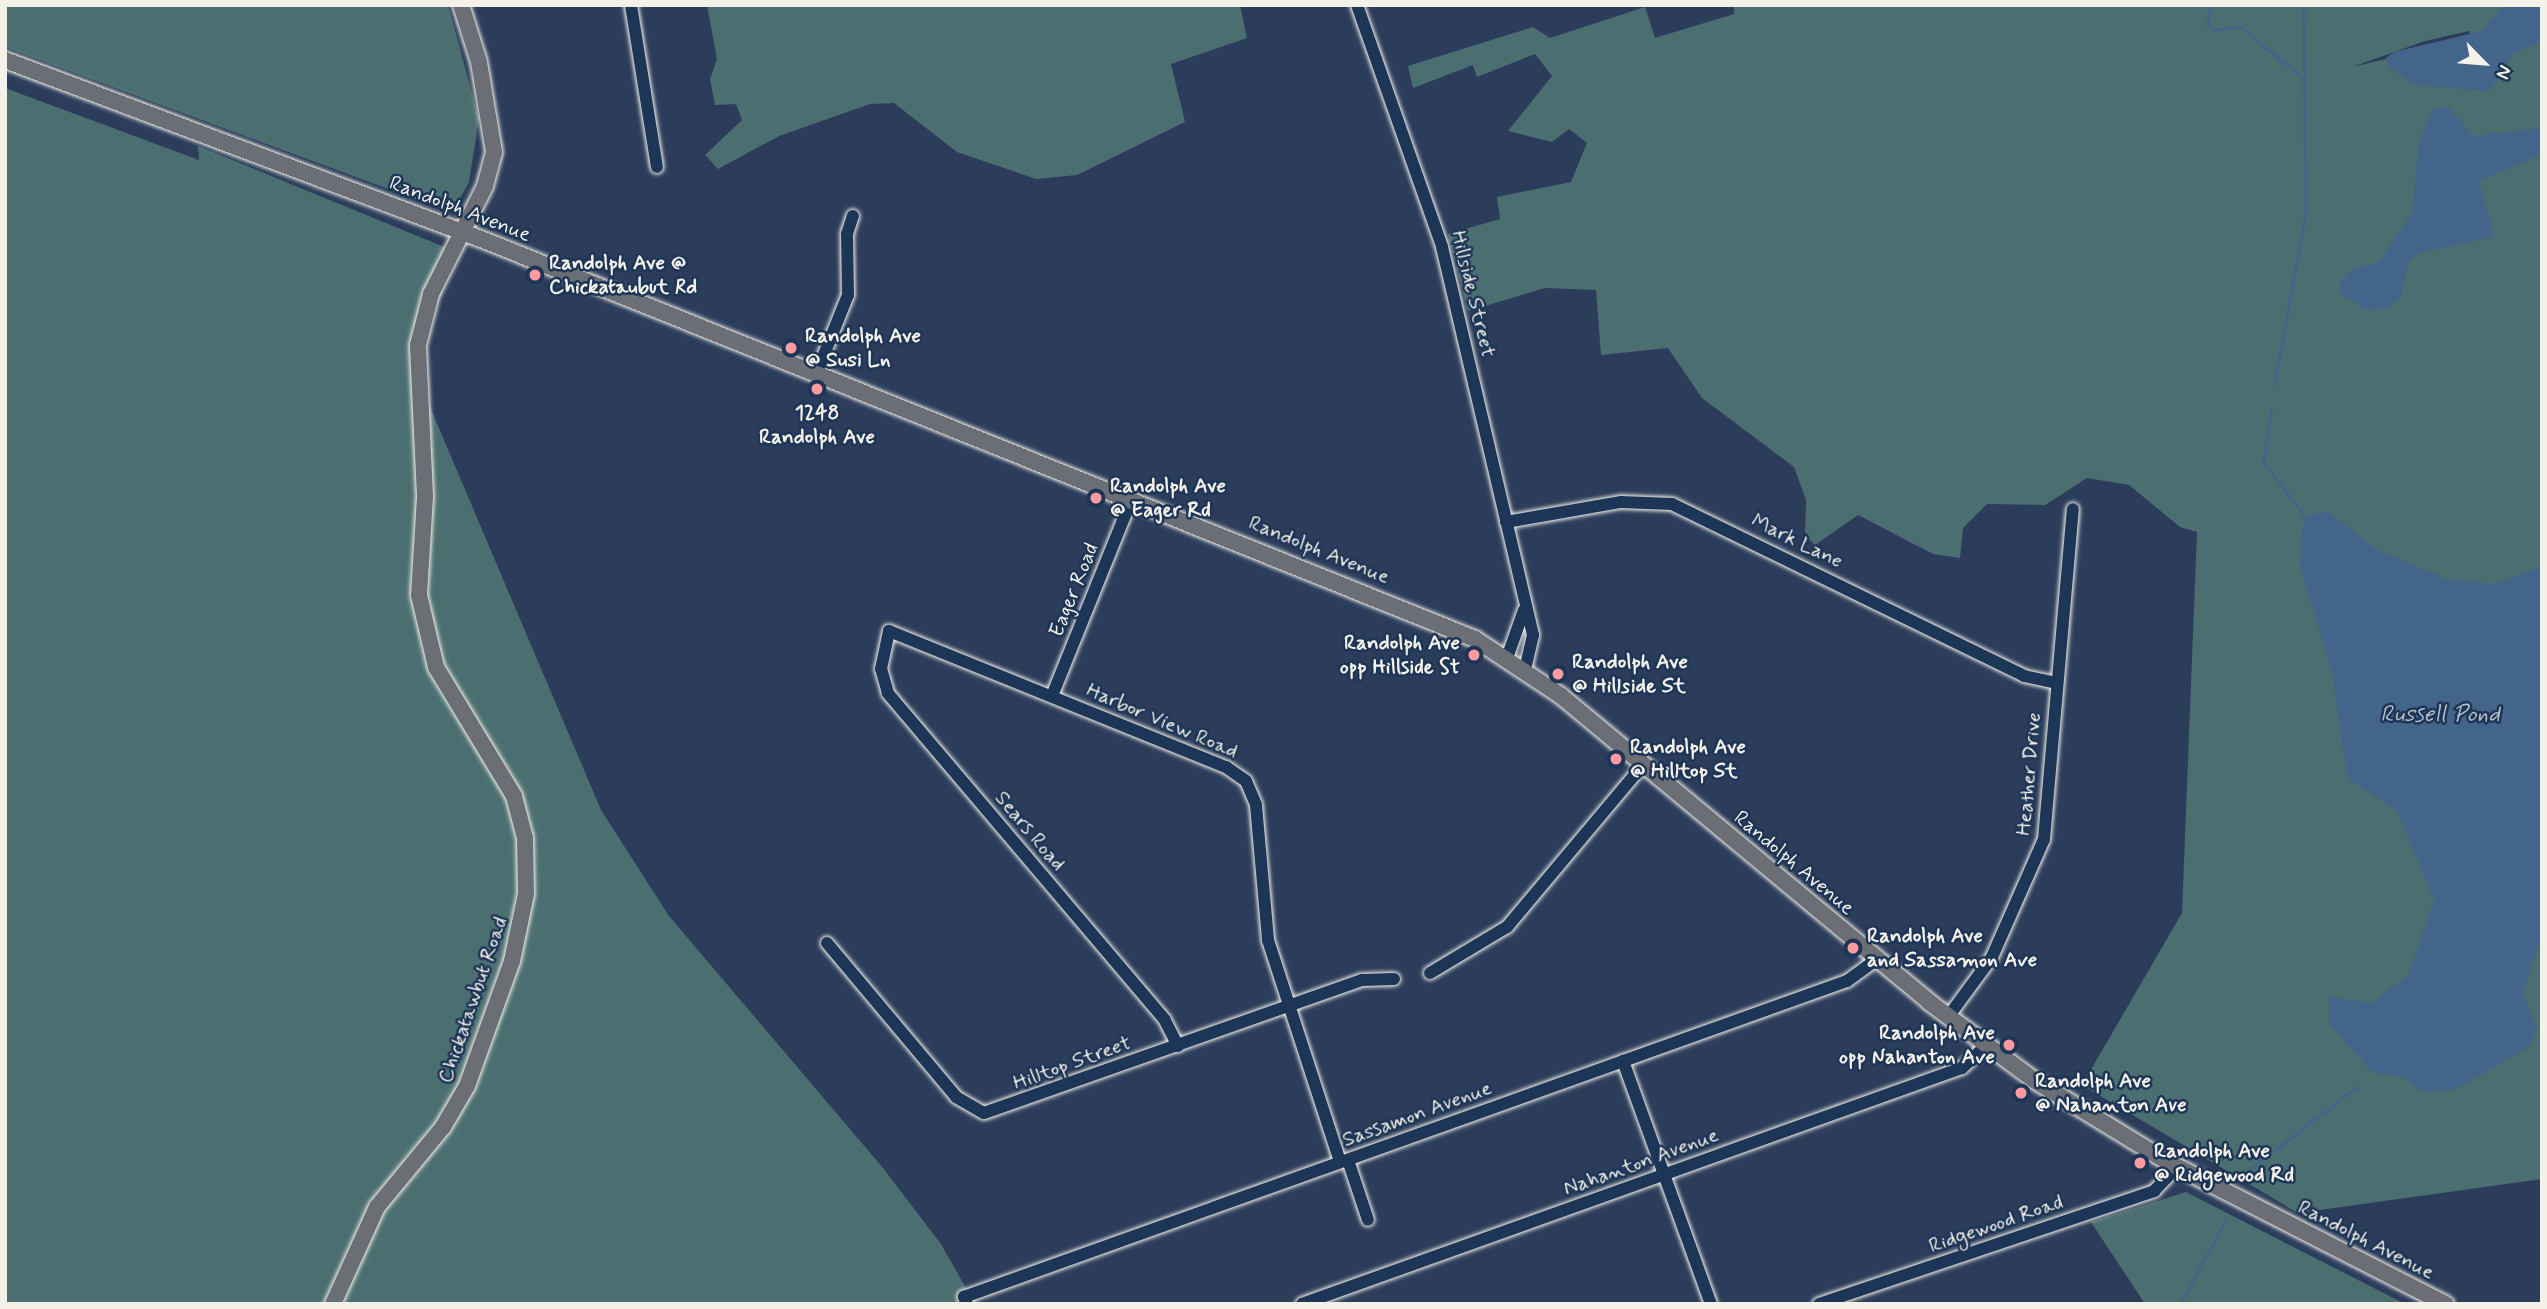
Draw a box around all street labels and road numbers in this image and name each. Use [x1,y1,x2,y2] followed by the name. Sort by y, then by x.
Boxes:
[386,170,534,248] street label: Randolph Avenue
[1445,228,1501,360] street label: Hillside Street
[1747,508,1847,574] street label: Mark Lane
[1245,510,1393,590] street label: Randolph Avenue
[1044,540,1104,640] street label: Eager Road
[1085,679,1239,763] street label: Harbor View Road
[2011,712,2047,836] street label: Heather Drive
[989,786,1071,876] street label: Sears Road
[1729,805,1859,921] street label: Randolph Avenue
[433,915,513,1085] street label: Chickatawbut Road
[1010,1030,1134,1096] street label: Hilltop Street
[1338,1075,1496,1153] street label: Sassamon Avenue
[1559,1122,1723,1202] street label: Nahanton Avenue
[1927,1190,2065,1258] street label: Ridgewood Road
[2294,1195,2438,1285] street label: Randolph Avenue

